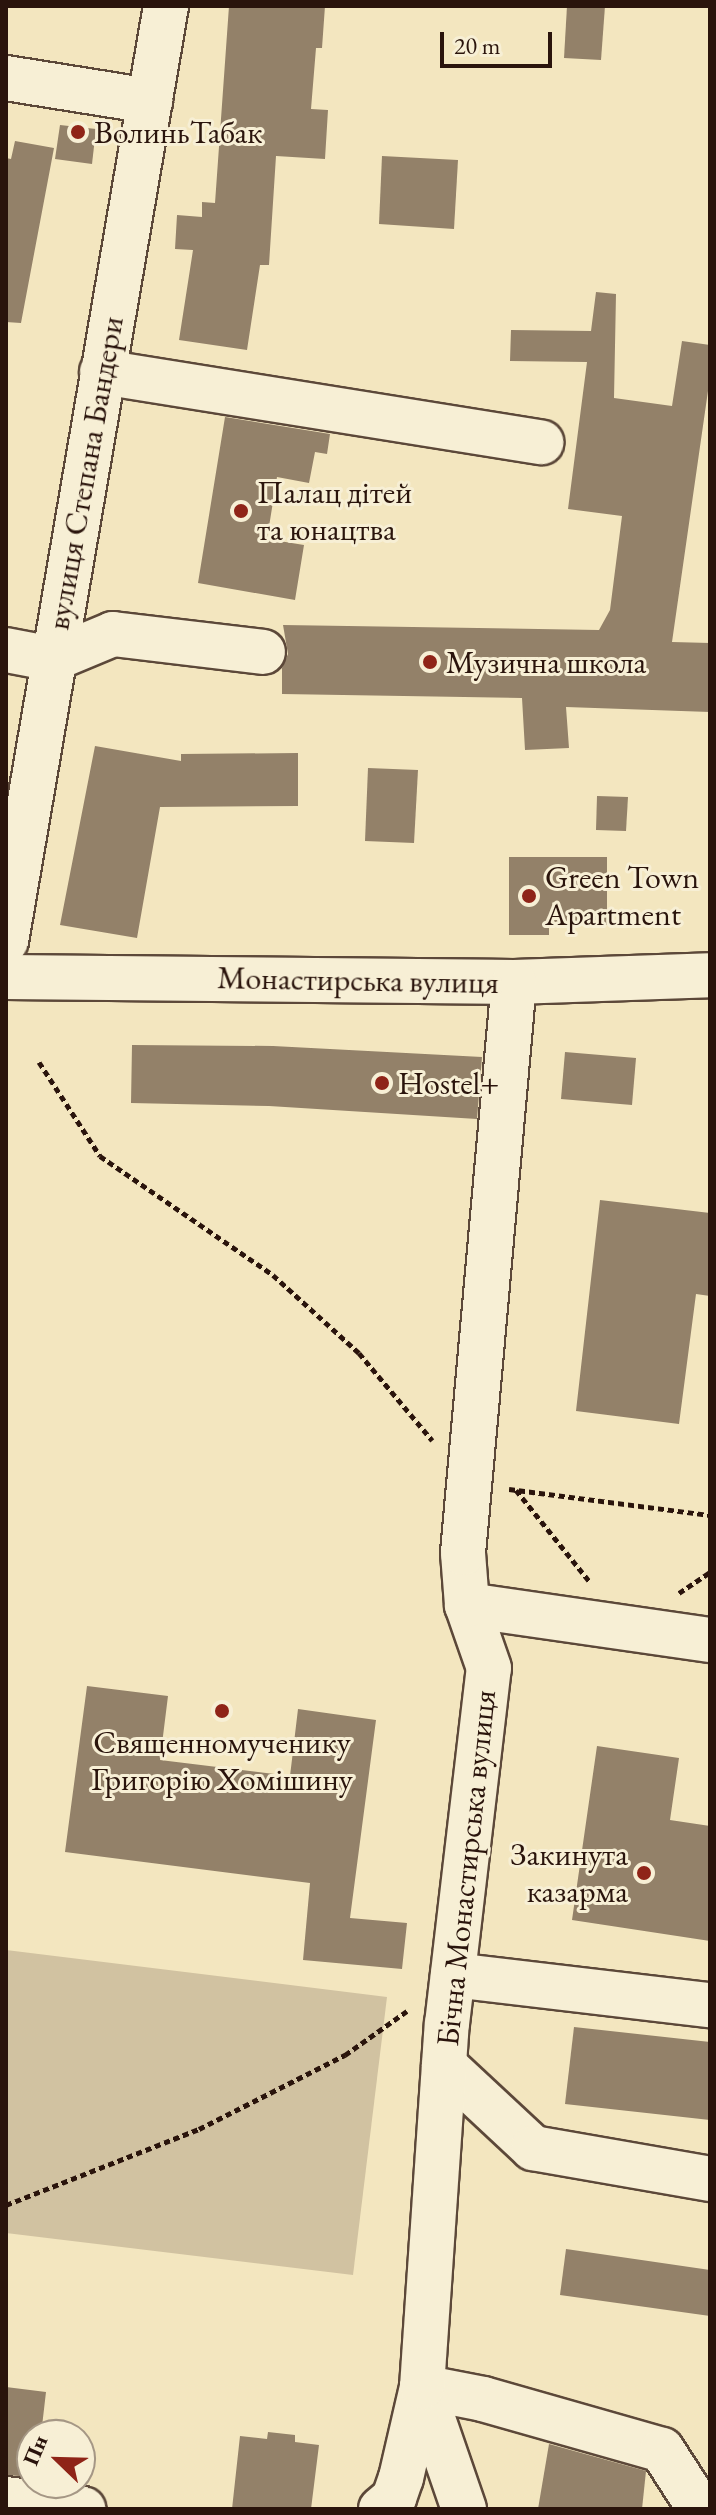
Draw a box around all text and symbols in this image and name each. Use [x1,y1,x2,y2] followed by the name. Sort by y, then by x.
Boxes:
[444,16,556,66] scale bar
[454,30,501,61] text: 20 m
[94,113,263,151] place label: ВолиньТабак
[69,123,87,141] marker: ВолиньТабак
[39,313,131,633] street label: вулиця Степана Бандери
[257,474,412,549] place label: Палац дітей та юнацтва
[232,502,250,520] marker: Палац дітей та юнацтва
[446,643,646,681] place label: Музична школа
[421,653,439,671] marker: Музична школа
[545,859,699,934] place label: Green Town Apartment
[520,887,538,905] marker: Green Town Apartment
[217,958,499,1002] street label: Монастирська вулиця
[398,1064,499,1102] place label: Hostel+
[373,1074,391,1092] marker: Hostel+
[428,1688,504,2048] street label: Бічна Монастирська вулиця
[213,1702,231,1720] marker: Священномученику Григорію Хомішину
[91,1724,353,1799] place label: Священномученику Григорію Хомішину
[510,1836,628,1911] place label: Закинута казарма
[635,1864,653,1882] marker: Закинута казарма
[16,2419,96,2499] north arrow
[16,2431,55,2470] text: Пн

